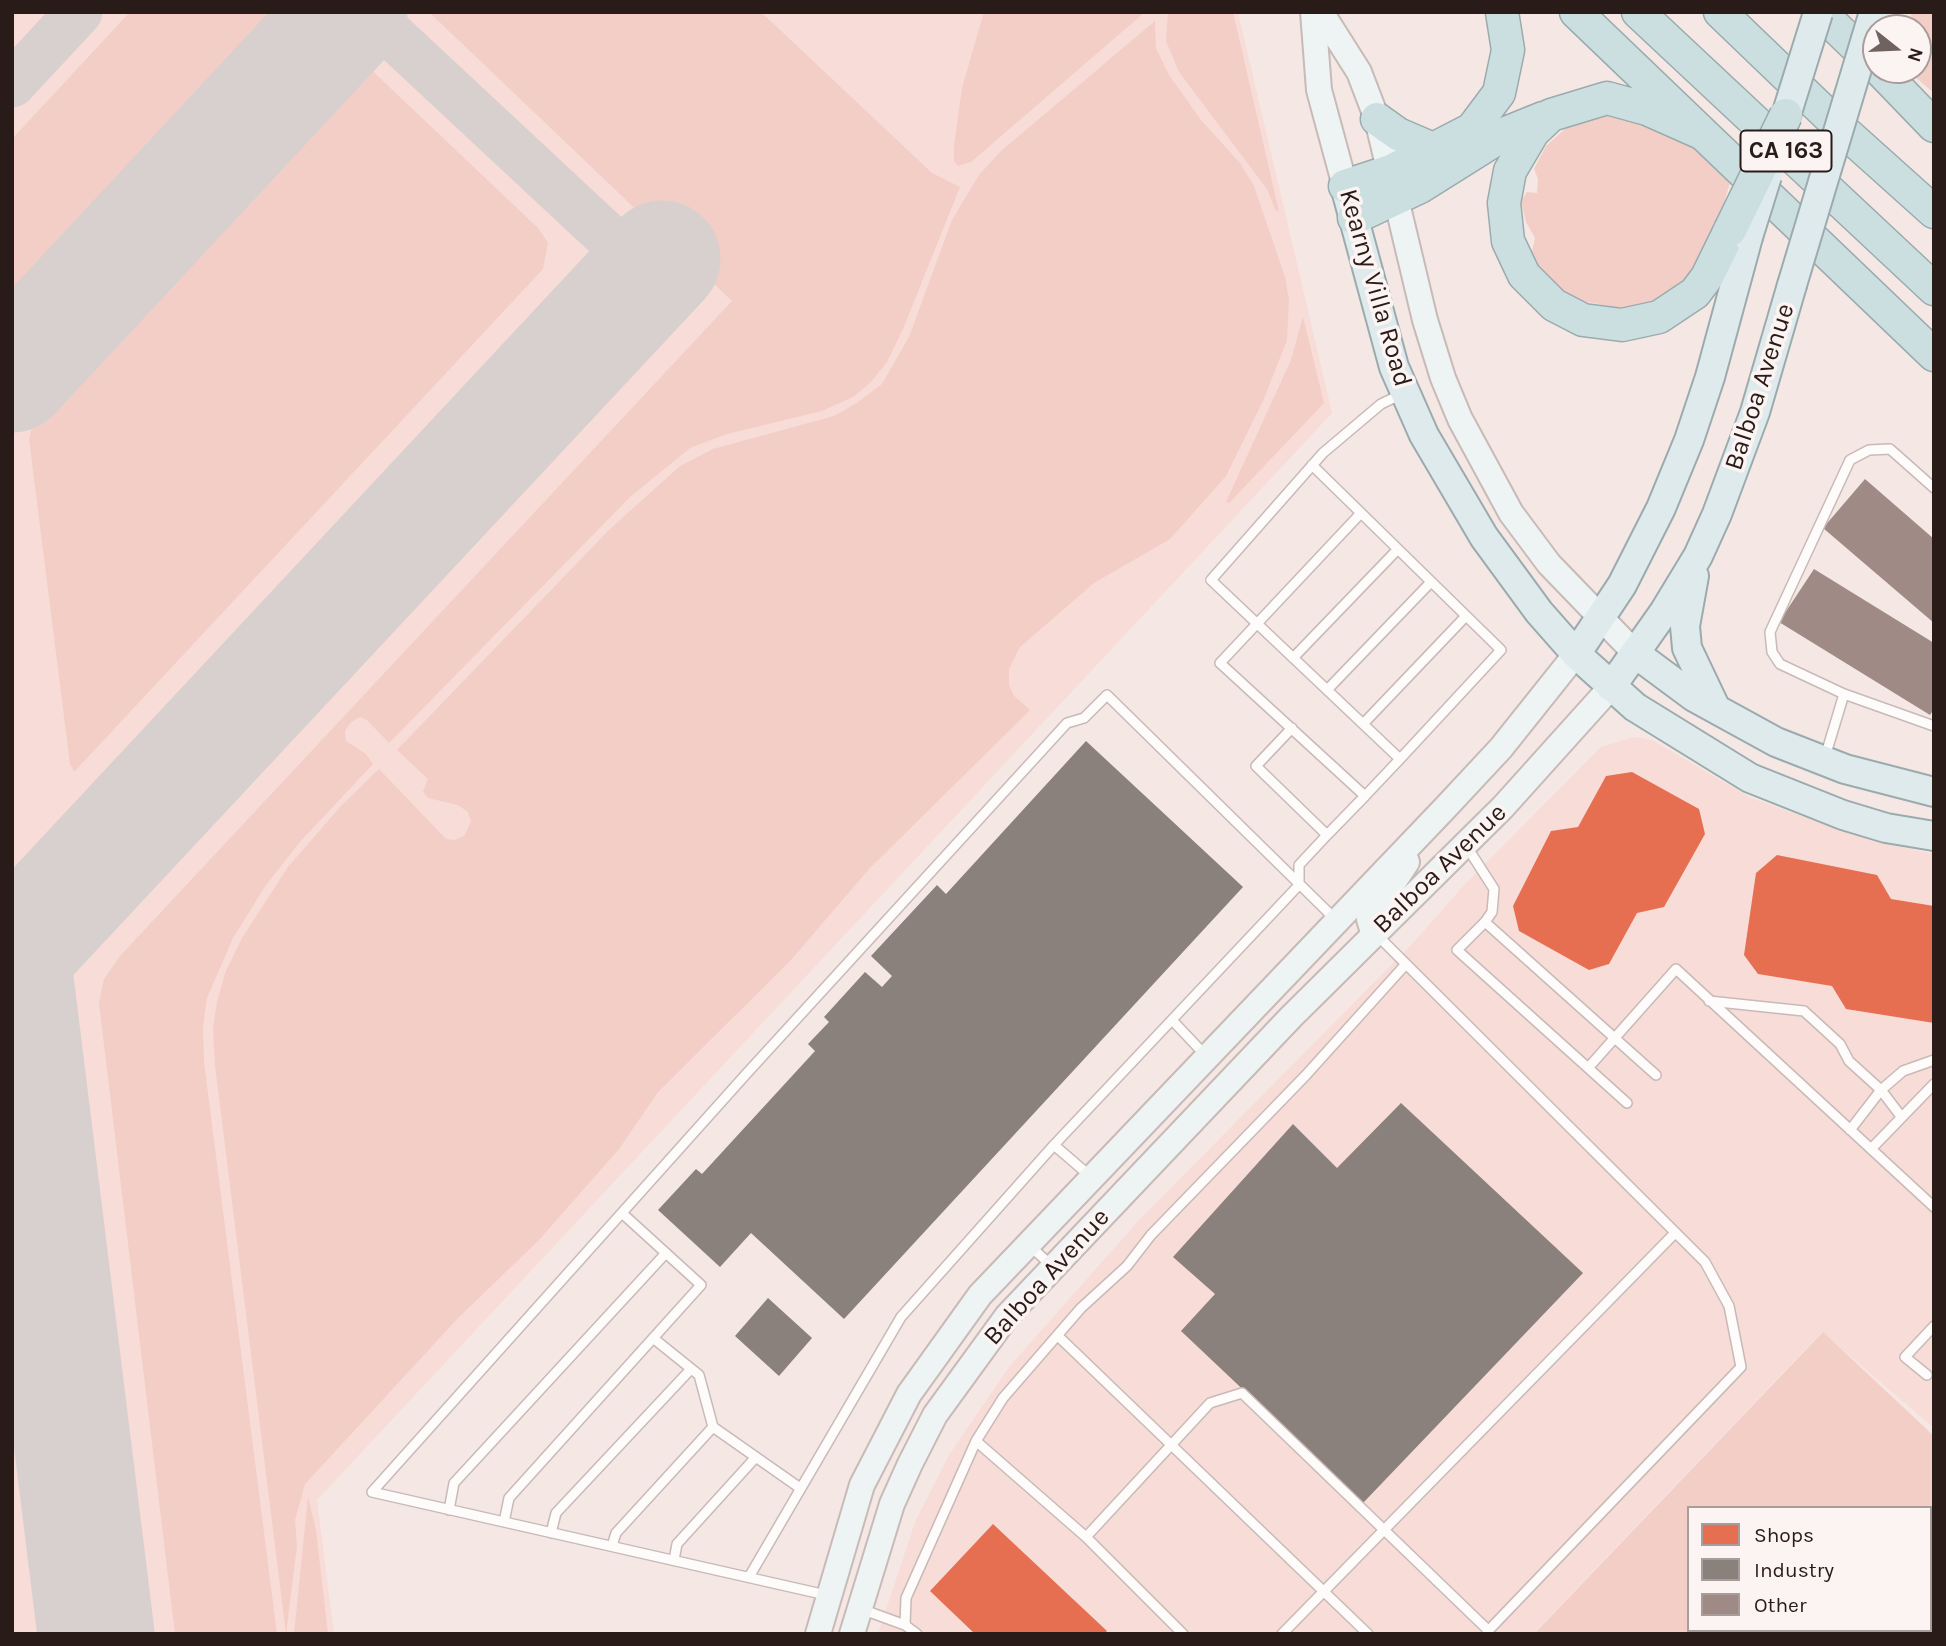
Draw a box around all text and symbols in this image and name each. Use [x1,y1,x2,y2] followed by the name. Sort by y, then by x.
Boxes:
[1862,14,1932,84] north arrow
[1903,45,1928,65] text: N
[1740,131,1831,172] road number: CA 163
[1332,186,1418,390] street label: Kearny Villa Road
[1718,300,1802,474] street label: Balboa Avenue
[1367,798,1513,940] street label: Balboa Avenue
[977,1202,1117,1352] street label: Balboa Avenue
[1687,1506,1932,1632] legend
[1754,1523,1814,1547] text: Shops
[1754,1558,1834,1582] text: Industry
[1754,1593,1807,1617] text: Other

